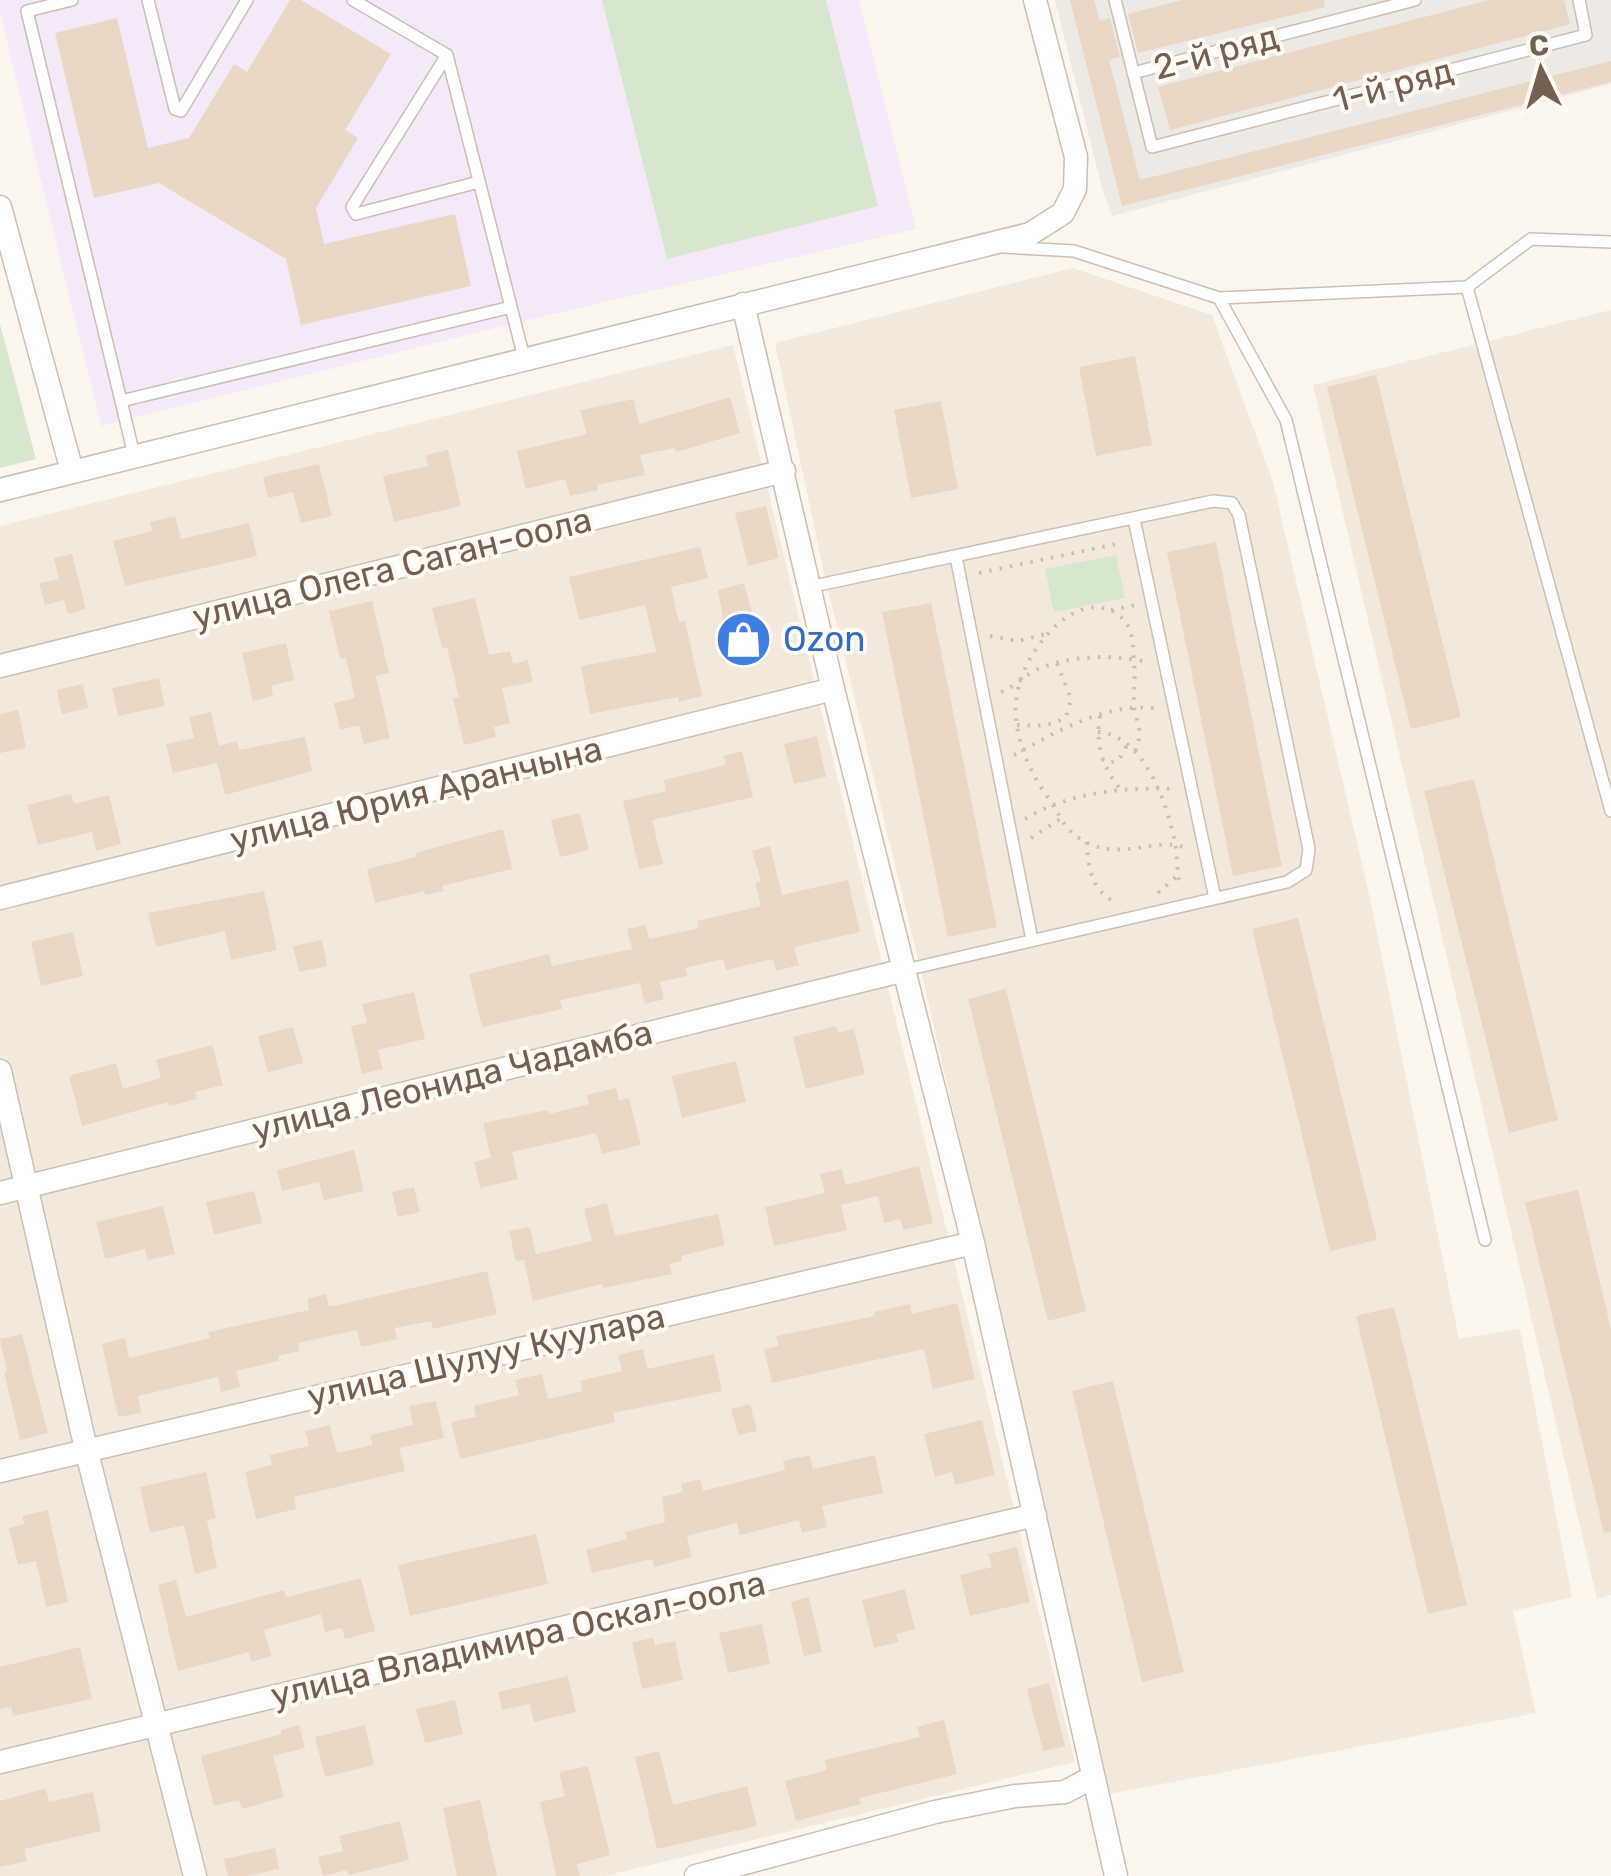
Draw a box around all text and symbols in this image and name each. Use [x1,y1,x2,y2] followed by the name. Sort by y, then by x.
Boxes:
[1149,15,1283,89] street label: 2-й ряд
[1491,20,1591,120] north arrow
[1528,28,1550,63] text: С
[1328,49,1458,121] street label: 1-й ряд
[188,498,596,638] street label: улица Олега Саган-оола
[714,609,774,669] shop icon: Ozon
[783,618,866,660] place label: Ozon
[226,727,606,861] street label: улица Юрия Аранчына
[247,1011,657,1151] street label: улица Леонида Чадамба
[303,1294,669,1418] street label: улица Шулуу Куулара
[267,1562,769,1716] street label: улица Владимира Оскал-оола

